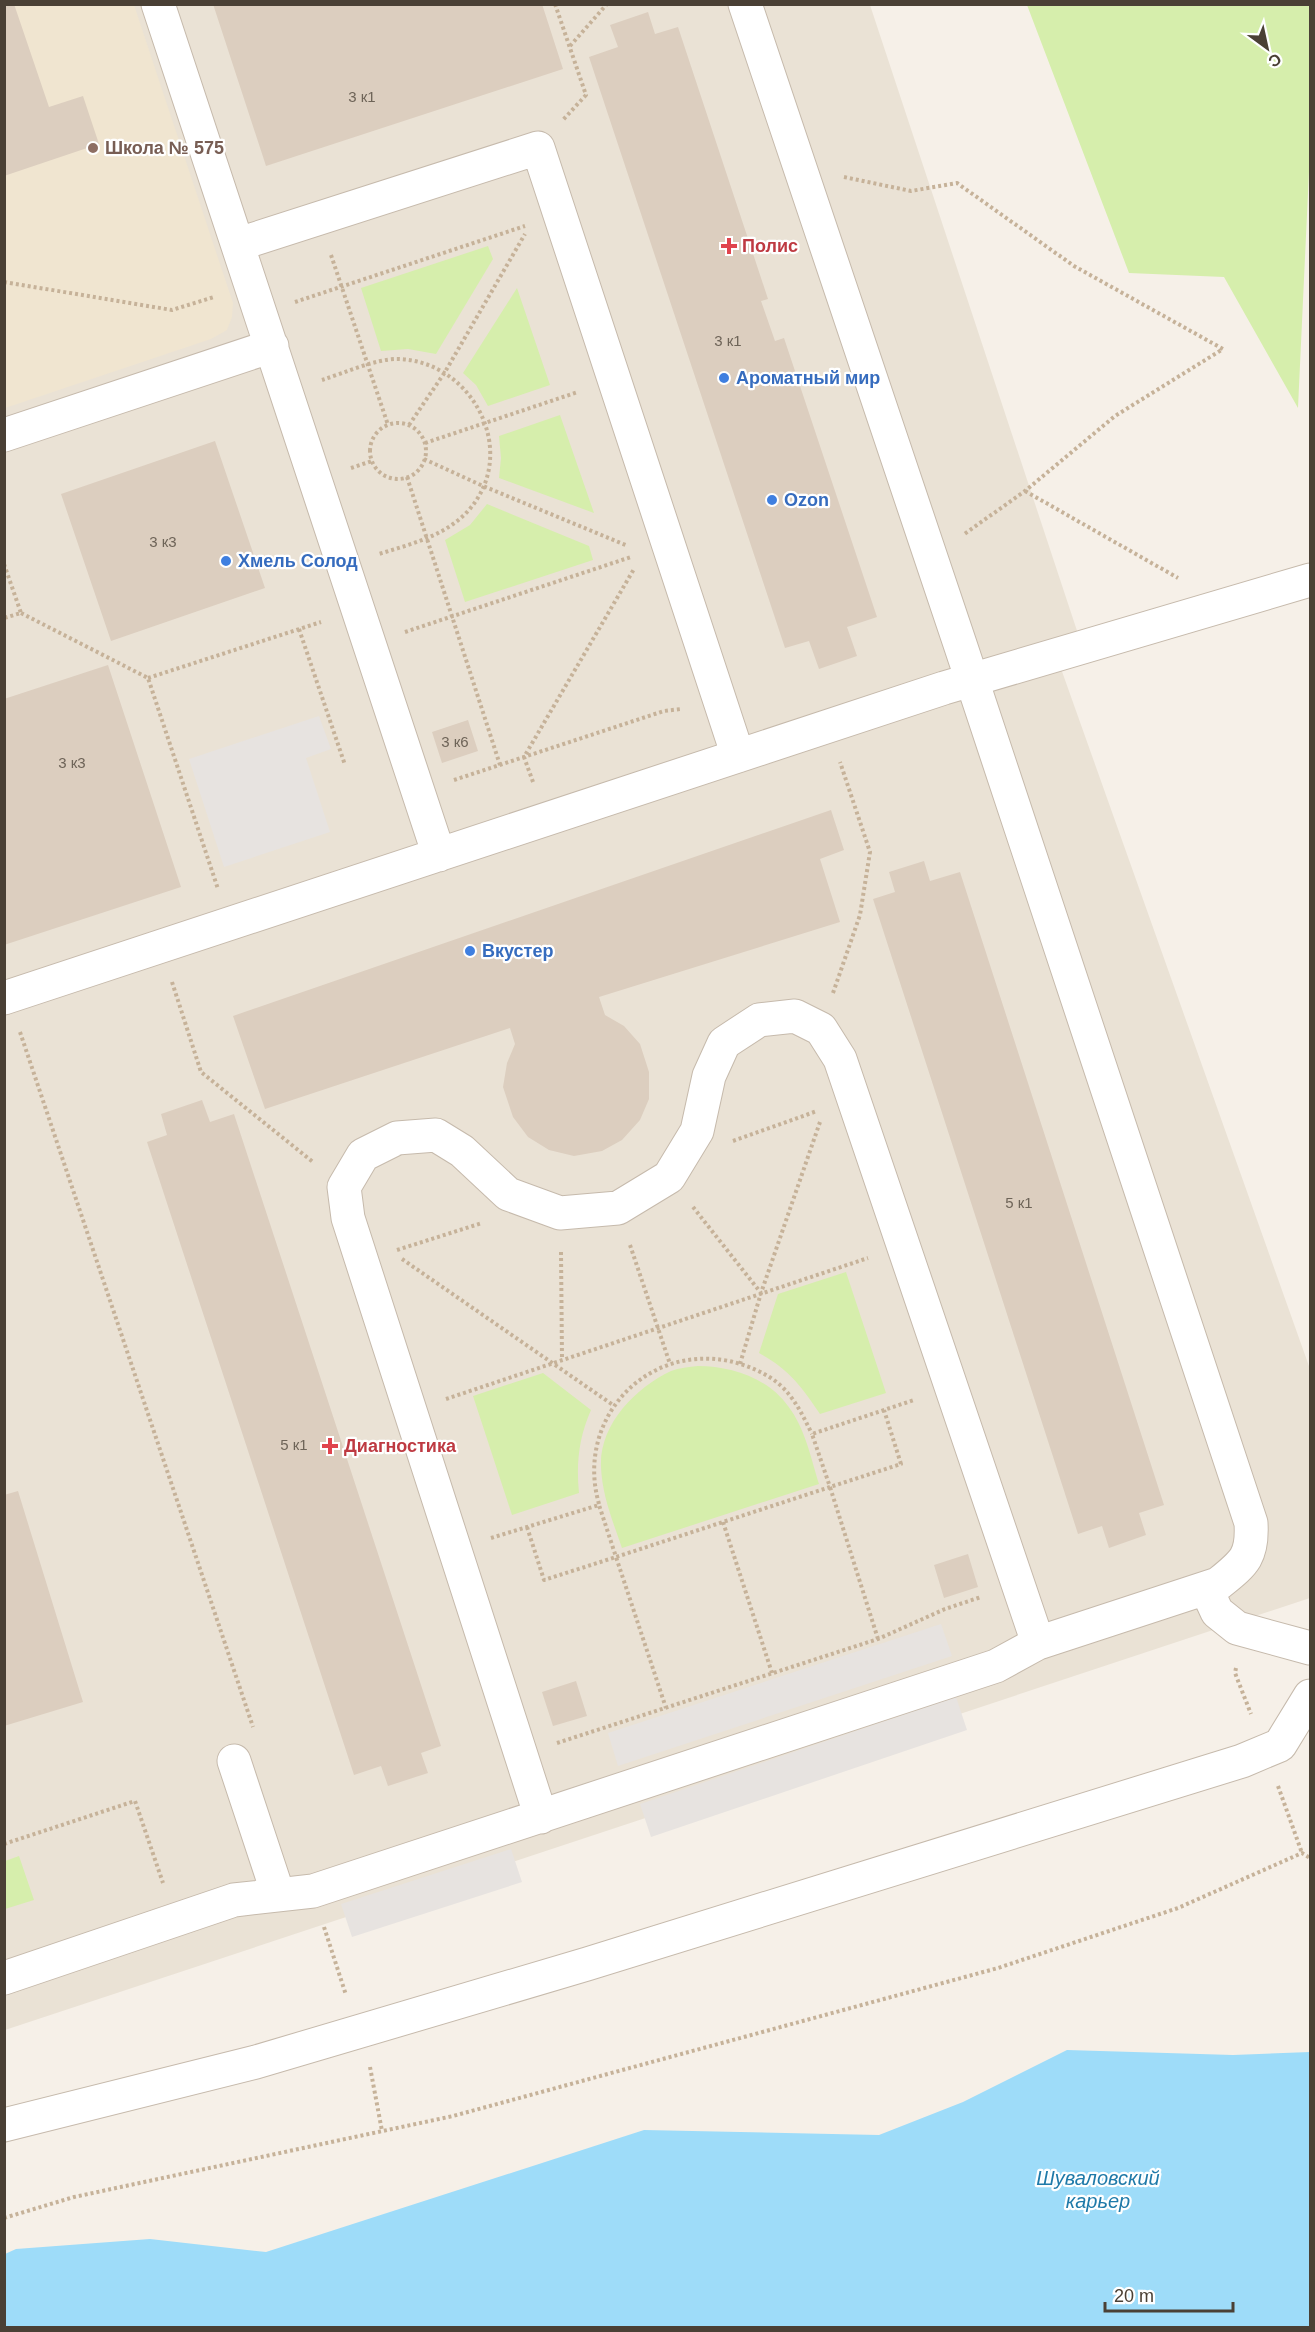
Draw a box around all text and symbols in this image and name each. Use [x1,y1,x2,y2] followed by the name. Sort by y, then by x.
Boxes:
[1237,18,1297,78] north arrow
[1265,50,1284,71] text: С
[348,88,376,105] house number: 3 к1
[105,138,224,158] place label: Школа № 575
[86,141,100,155] marker: Школа № 575
[742,236,798,256] place label: Полис
[720,237,738,255] marker: Полис
[714,332,742,349] house number: 3 к1
[736,368,880,388] place label: Ароматный мир
[717,371,731,385] marker: Ароматный мир
[784,490,829,510] place label: Ozon
[765,493,779,507] marker: Ozon
[149,533,177,550] house number: 3 к3
[238,551,358,571] place label: Хмель Солод
[219,554,233,568] marker: Хмель Солод
[441,733,469,750] house number: 3 к6
[58,754,86,771] house number: 3 к3
[482,941,553,961] place label: Вкустер
[463,944,477,958] marker: Вкустер
[1005,1194,1033,1211] house number: 5 к1
[280,1436,308,1453] house number: 5 к1
[344,1436,457,1456] place label: Диагностика
[321,1437,339,1455] marker: Диагностика
[1036,2167,1160,2212] water label: Шуваловский карьер
[1105,2275,1232,2313] scale bar
[1114,2286,1154,2306] text: 20 m

